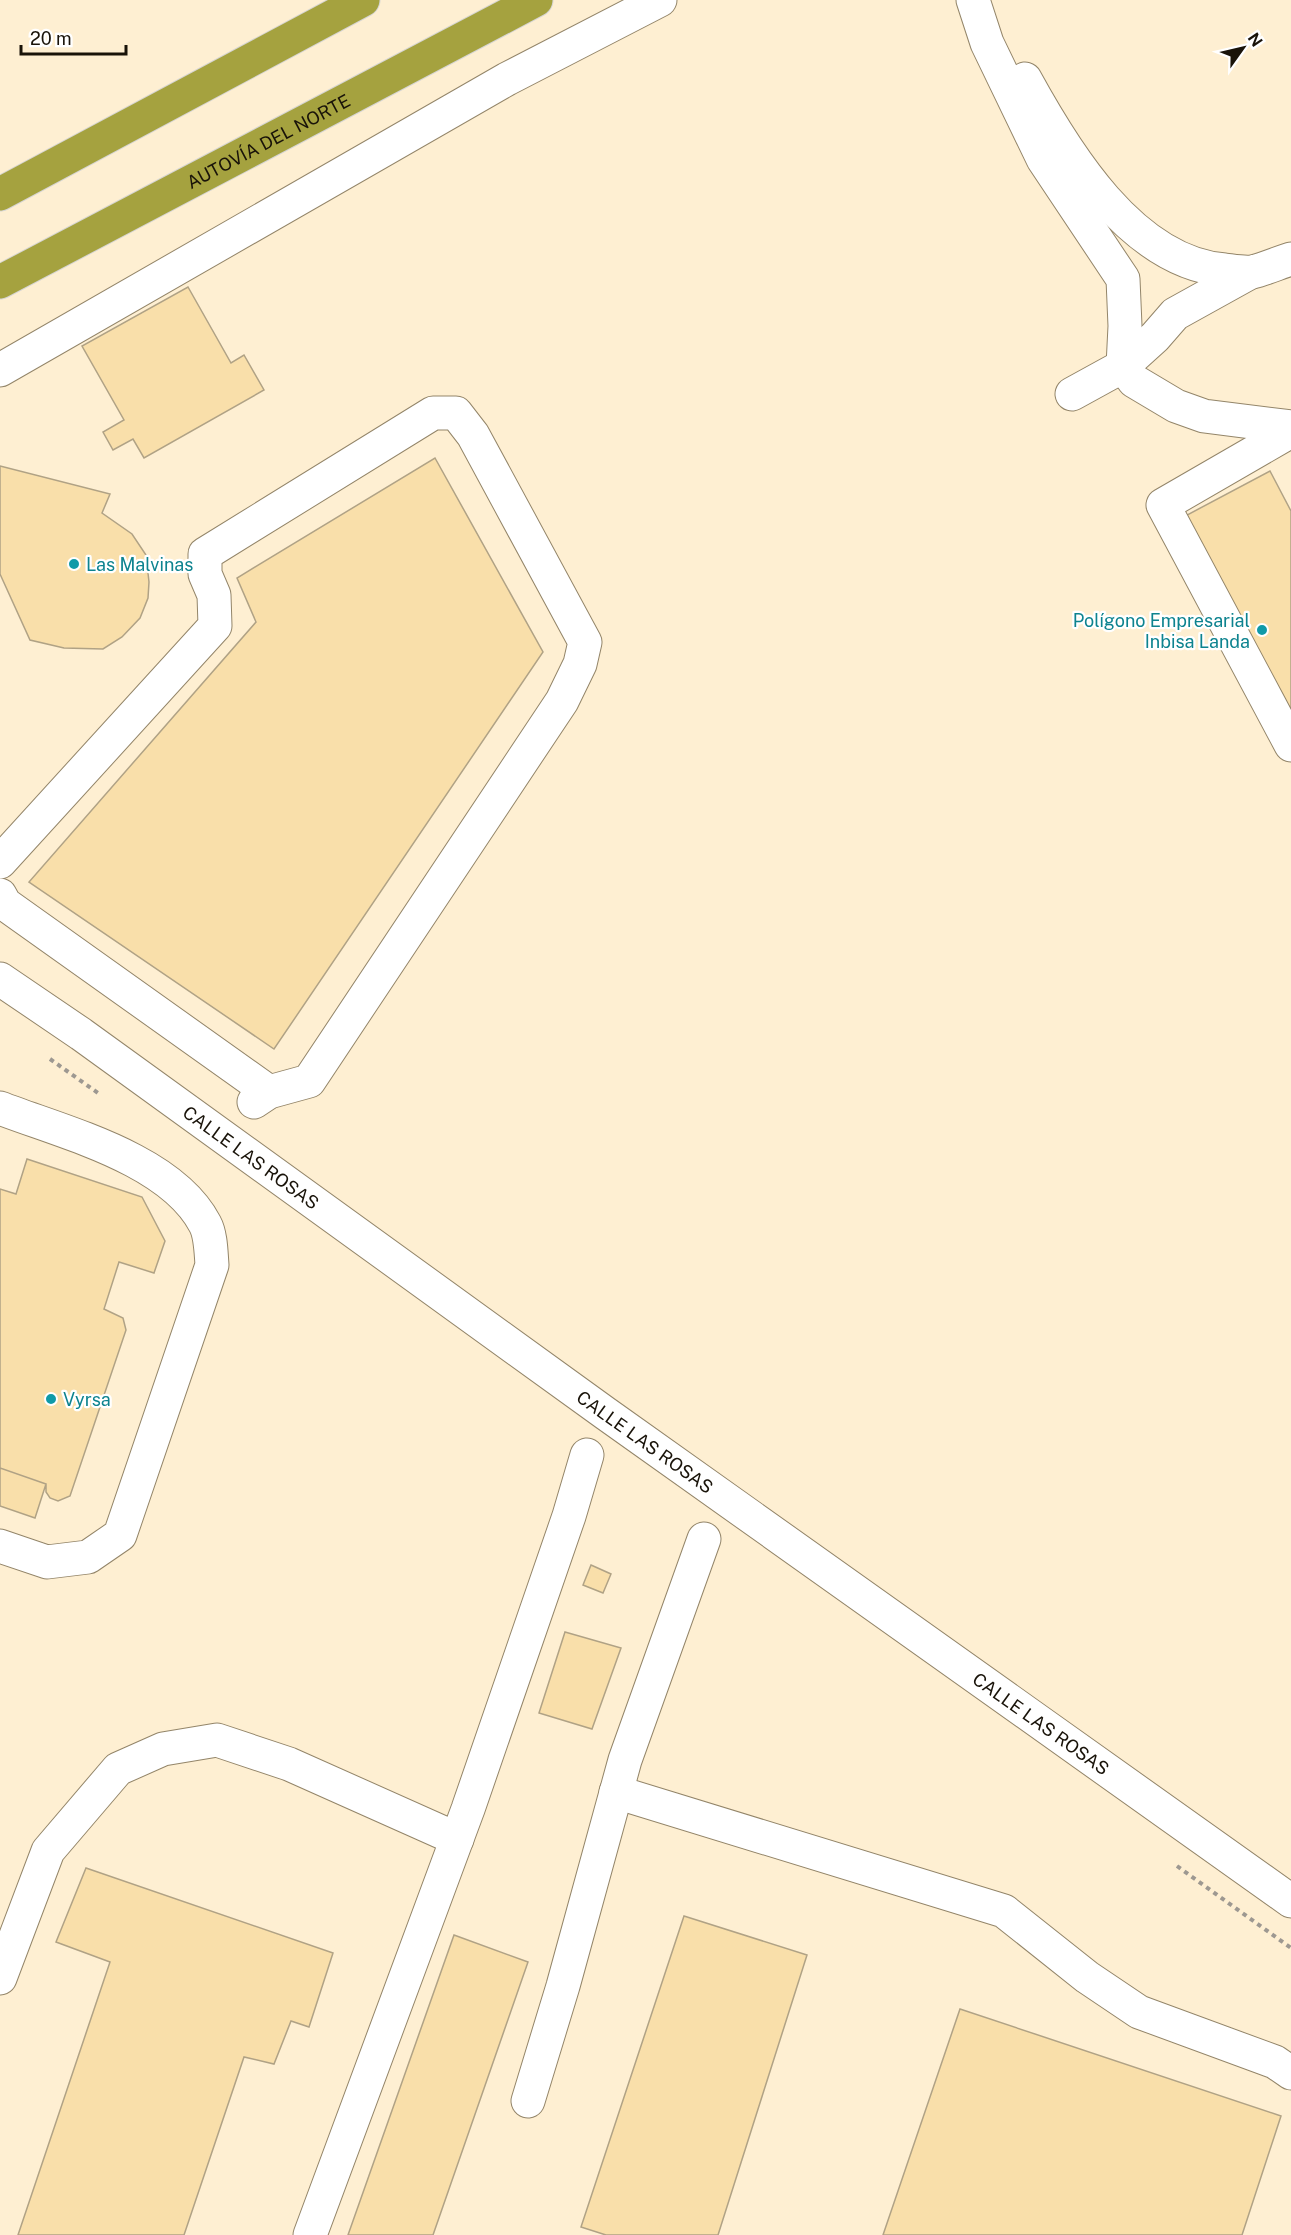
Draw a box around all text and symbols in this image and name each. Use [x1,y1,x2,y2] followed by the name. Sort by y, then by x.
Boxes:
[21,18,126,56] scale bar
[1213,18,1273,78] north arrow
[30,28,72,49] text: 20 m
[1244,29,1266,50] text: N
[183,89,354,193] street label: AUTOVÍA DEL NORTE
[86,554,193,575] place label: Las Malvinas
[67,557,81,571] marker: Las Malvinas
[1073,610,1250,652] place label: Polígono Empresarial Inbisa Landa
[1255,623,1269,637] marker: Polígono Empresarial Inbisa Landa
[179,1101,323,1213] street label: CALLE LAS ROSAS
[573,1386,718,1497] street label: CALLE LAS ROSAS
[63,1389,111,1410] place label: Vyrsa
[44,1392,58,1406] marker: Vyrsa
[969,1668,1114,1779] street label: CALLE LAS ROSAS

